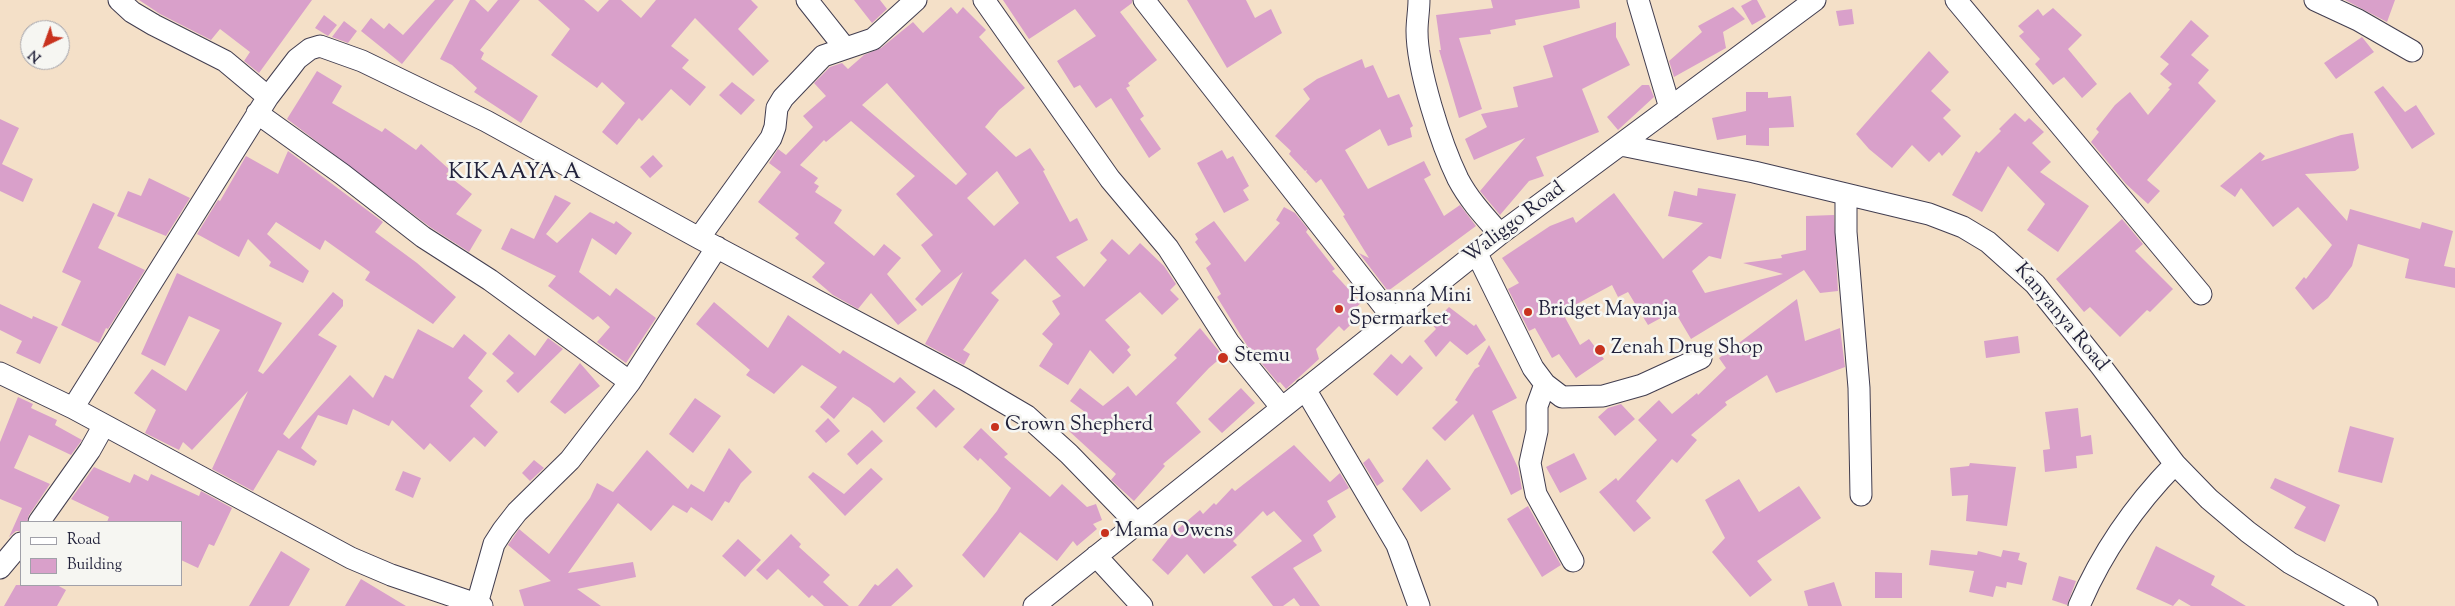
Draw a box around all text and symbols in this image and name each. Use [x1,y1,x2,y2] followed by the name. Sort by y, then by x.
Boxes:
[20,20,70,70] north arrow
[25,44,46,67] text: N
[447,161,583,187] district label: KIKAAYA A
[1460,178,1570,270] street label: Waliggo Road
[2008,259,2112,377] street label: Kanyanya Road
[1349,286,1472,333] place label: Hosanna Mini Spermarket
[1538,300,1678,324] place label: Bridget Mayanja
[1333,303,1345,315] marker: Hosanna Mini Spermarket
[1522,306,1534,318] marker: Bridget Mayanja
[1611,338,1763,362] place label: Zenah Drug Shop
[1593,343,1607,357] marker: Zenah Drug Shop
[1234,346,1290,370] place label: Stemu
[1216,351,1230,365] marker: Stemu
[1005,415,1153,439] place label: Crown Shepherd
[989,421,1001,433] marker: Crown Shepherd
[20,521,182,586] legend
[1115,521,1233,545] place label: Mama Owens
[1099,527,1111,539] marker: Mama Owens
[67,530,101,551] text: Road
[67,555,122,576] text: Building

